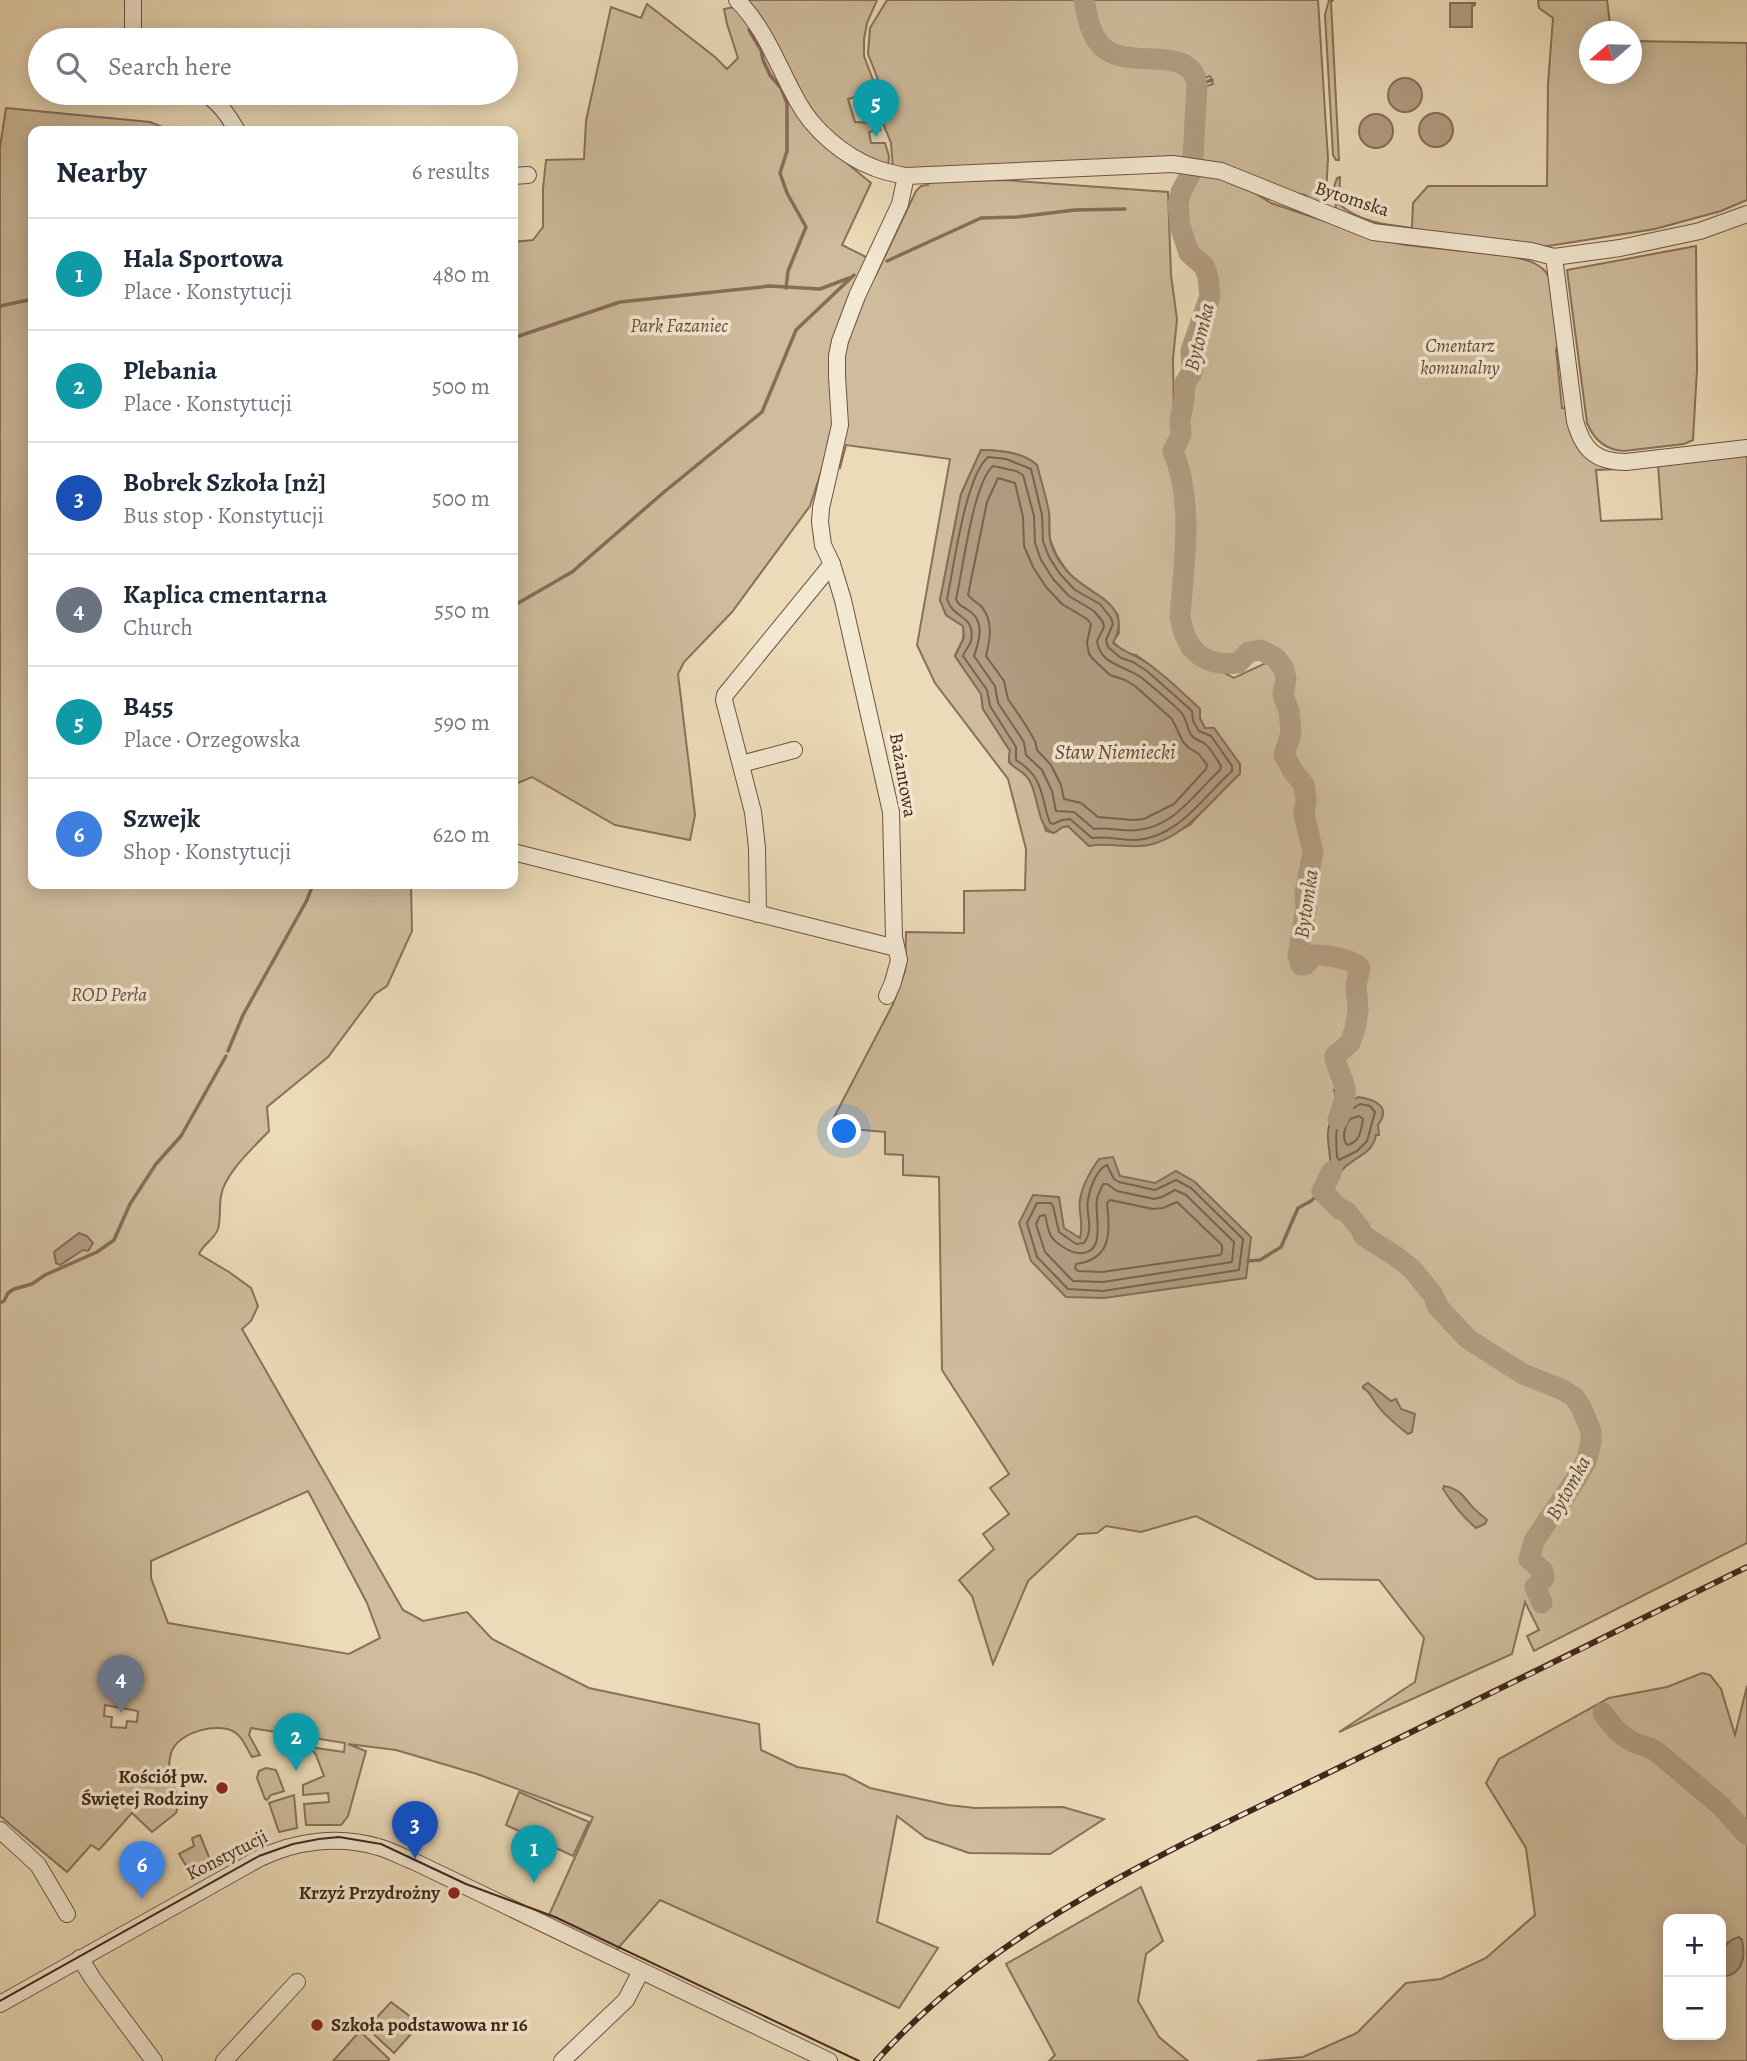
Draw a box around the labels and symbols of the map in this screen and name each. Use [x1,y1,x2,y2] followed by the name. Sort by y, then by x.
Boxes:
[1579,21,1642,84] north arrow
[853,79,899,137] pin: 5
[1311,175,1393,223] street label: Bytomska
[1177,300,1221,374] water label: Bytomka
[630,313,728,339] park label: Park Fazaniec
[1420,333,1500,381] park label: Cmentarz komunalny
[883,731,923,820] street label: Bażantowa
[1054,738,1176,766] water label: Staw Niemiecki
[1287,867,1325,940] water label: Bytomka
[71,982,147,1008] park label: ROD Perła
[827,1114,861,1148] your location
[1539,1451,1597,1525] water label: Bytomka
[98,1655,144,1713] pin: 4
[273,1713,319,1771] pin: 2
[81,1764,209,1812] place label: Kościół pw. Świętej Rodziny
[214,1780,230,1796] marker: Kościół pw. Świętej Rodziny
[392,1801,438,1859] pin: 3
[182,1823,272,1887] street label: Konstytucji
[511,1825,557,1883] pin: 1
[119,1841,165,1899] pin: 6
[299,1880,441,1906] place label: Krzyż Przydrożny
[446,1885,462,1901] marker: Krzyż Przydrożny
[331,2012,528,2038] place label: Szkoła podstawowa nr 16
[309,2017,325,2033] marker: Szkoła podstawowa nr 16

